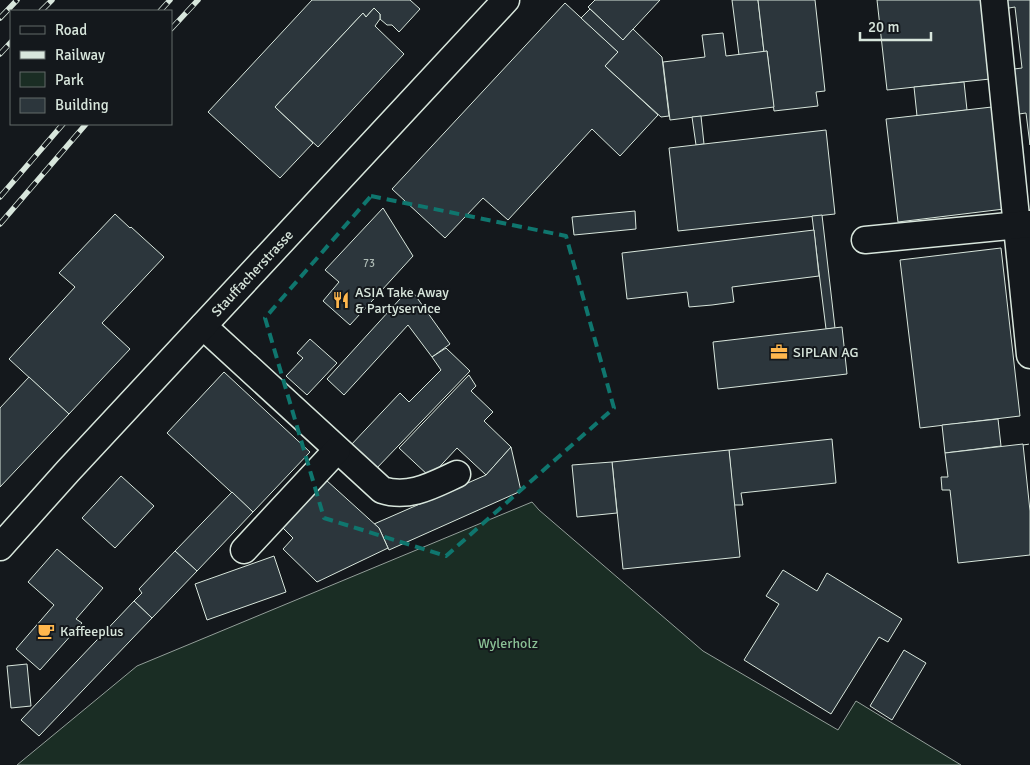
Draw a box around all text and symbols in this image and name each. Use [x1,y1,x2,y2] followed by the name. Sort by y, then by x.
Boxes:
[10,10,172,125] legend
[860,10,931,42] scale bar
[868,18,899,36] text: 20 m
[55,21,87,39] text: Road
[55,46,105,64] text: Railway
[55,71,84,89] text: Park
[55,96,109,114] text: Building
[208,226,297,320] street label: Stauffacherstrasse
[363,257,375,270] house number: 73
[355,284,449,317] place label: ASIA Take Away & Partyservice
[331,290,351,310] restaurant icon: ASIA Take Away & Partyservice
[769,342,789,362] office icon: SIPLAN AG
[793,344,859,361] place label: SIPLAN AG
[36,621,56,641] cafe icon: Kaffeeplus
[60,623,123,640] place label: Kaffeeplus
[478,635,538,652] park label: Wylerholz

